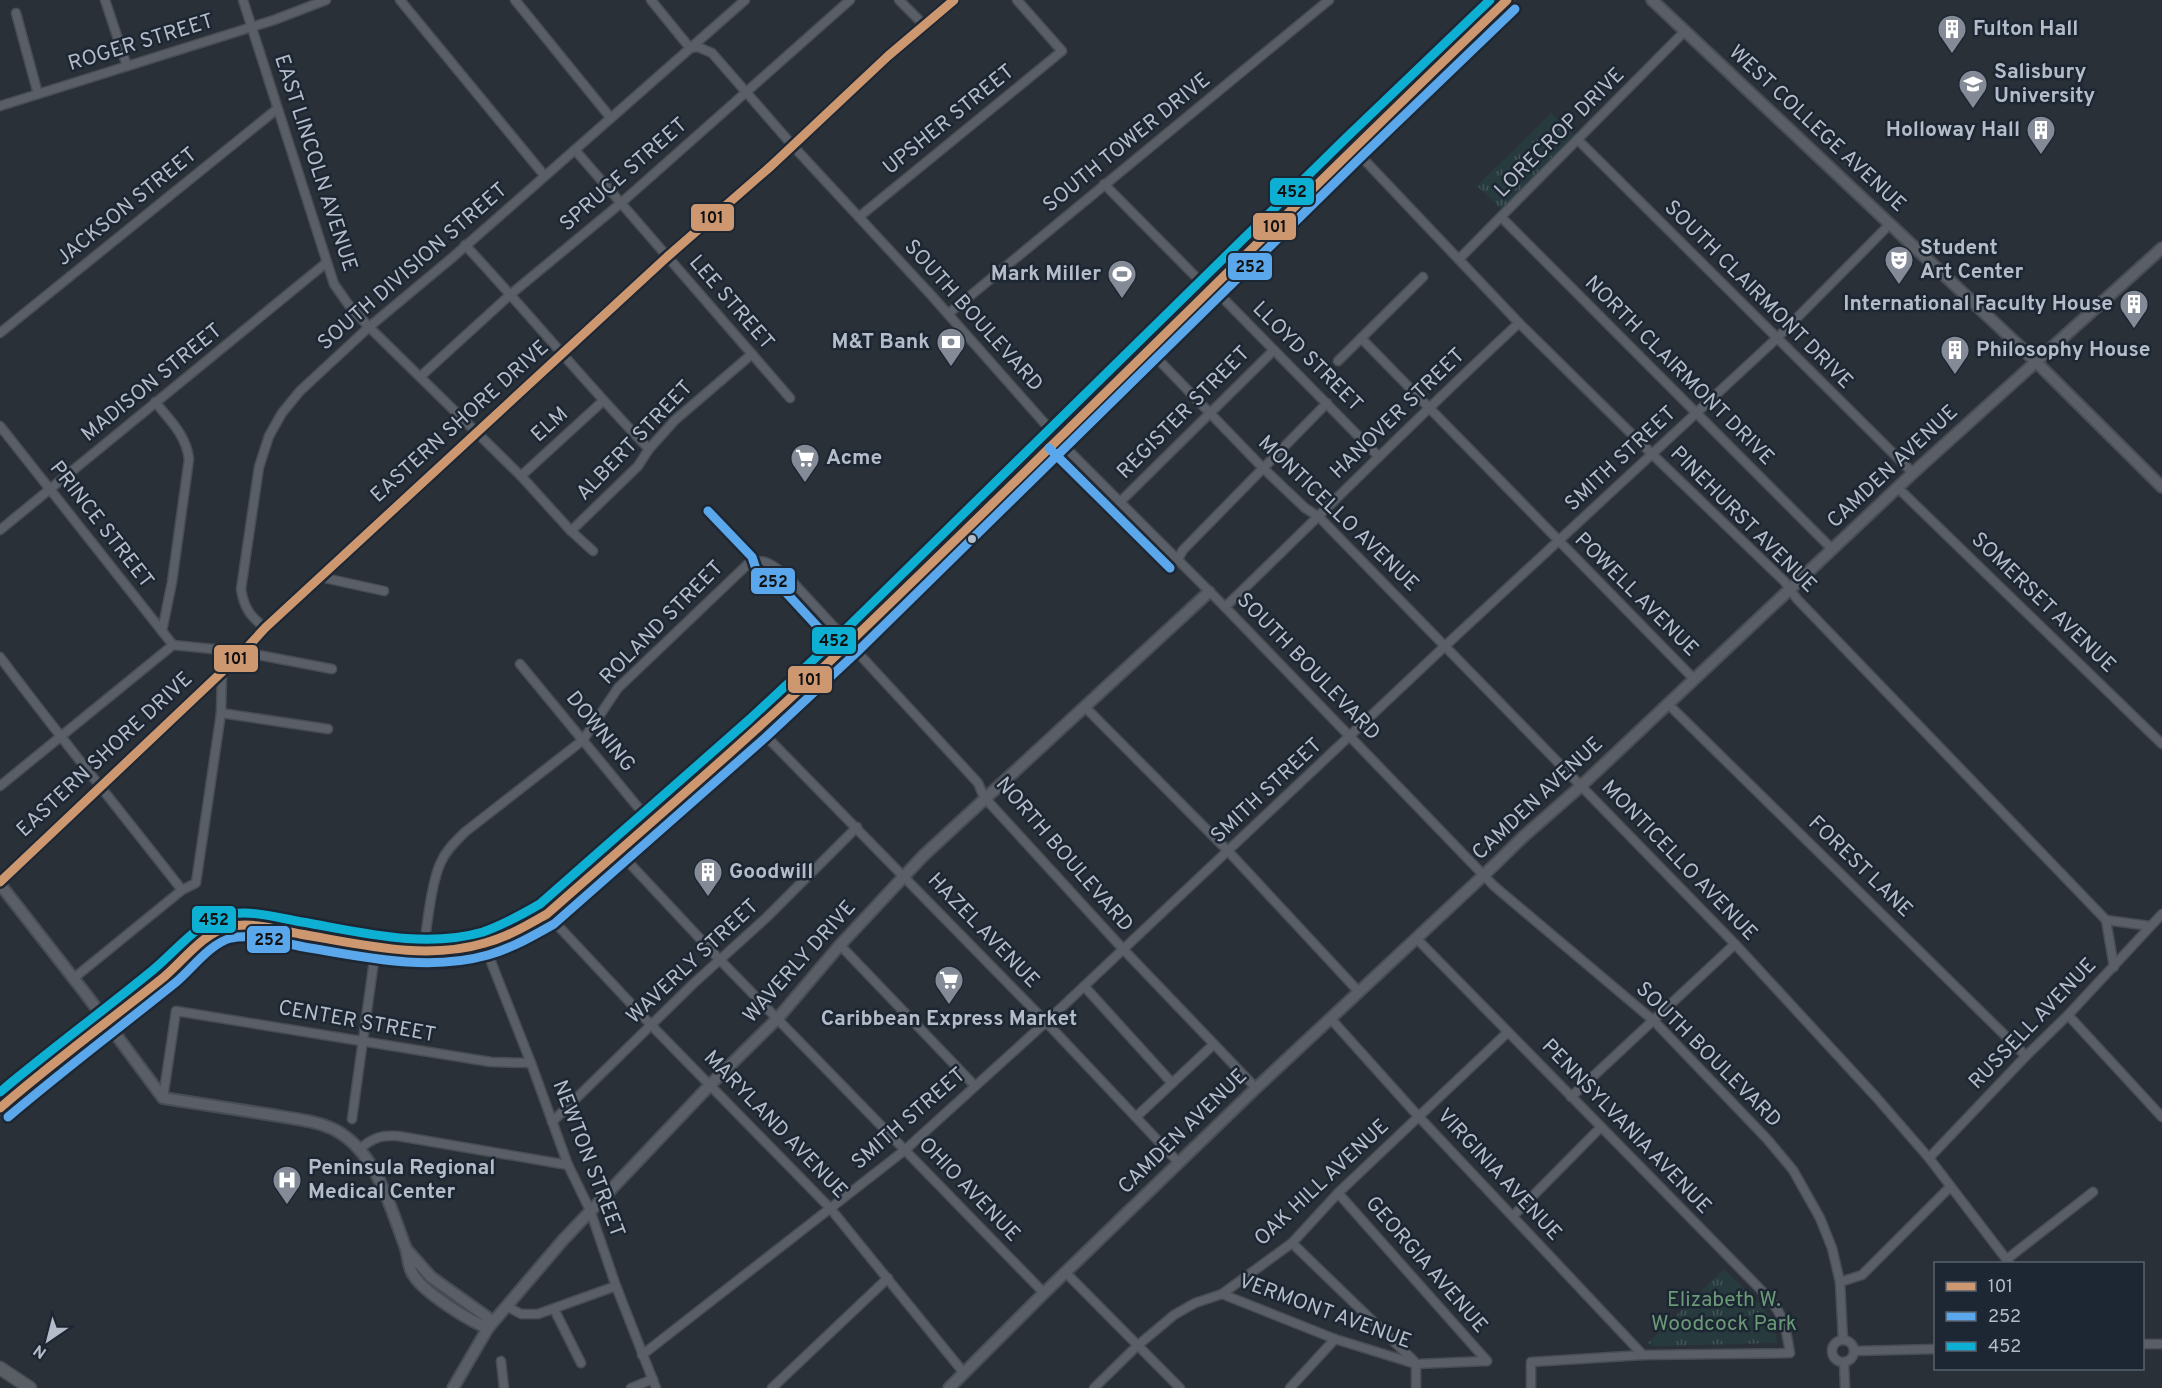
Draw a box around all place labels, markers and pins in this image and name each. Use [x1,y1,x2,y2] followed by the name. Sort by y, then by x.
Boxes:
[1936,13,1968,55] building icon: Fulton Hall
[1973,16,2078,43] place label: Fulton Hall
[1994,59,2095,110] place label: Salisbury University
[1957,68,1989,110] school or university icon: Salisbury University
[2025,114,2057,156] building icon: Holloway Hall
[1886,117,2020,144] place label: Holloway Hall
[1920,235,2024,286] place label: Student Art Center
[1883,244,1915,286] theatre icon: Student Art Center
[1106,258,1138,300] sports icon: Mark Miller
[991,261,1101,288] place label: Mark Miller
[2118,288,2150,330] building icon: International Faculty House
[1843,291,2113,318] place label: International Faculty House
[935,326,967,368] bank icon: M&T Bank
[832,329,930,356] place label: M&T Bank
[1939,334,1971,376] building icon: Philosophy House
[1976,337,2150,364] place label: Philosophy House
[789,442,821,484] supermarket icon: Acme
[826,445,882,472] place label: Acme
[966,533,978,545] unlabelled marker
[692,856,724,898] building icon: Goodwill
[729,859,813,886] place label: Goodwill
[933,964,965,1006] supermarket icon: Caribbean Express Market
[821,1006,1077,1033] place label: Caribbean Express Market
[308,1155,495,1206] place label: Peninsula Regional Medical Center
[271,1164,303,1206] hospital icon: Peninsula Regional Medical Center

